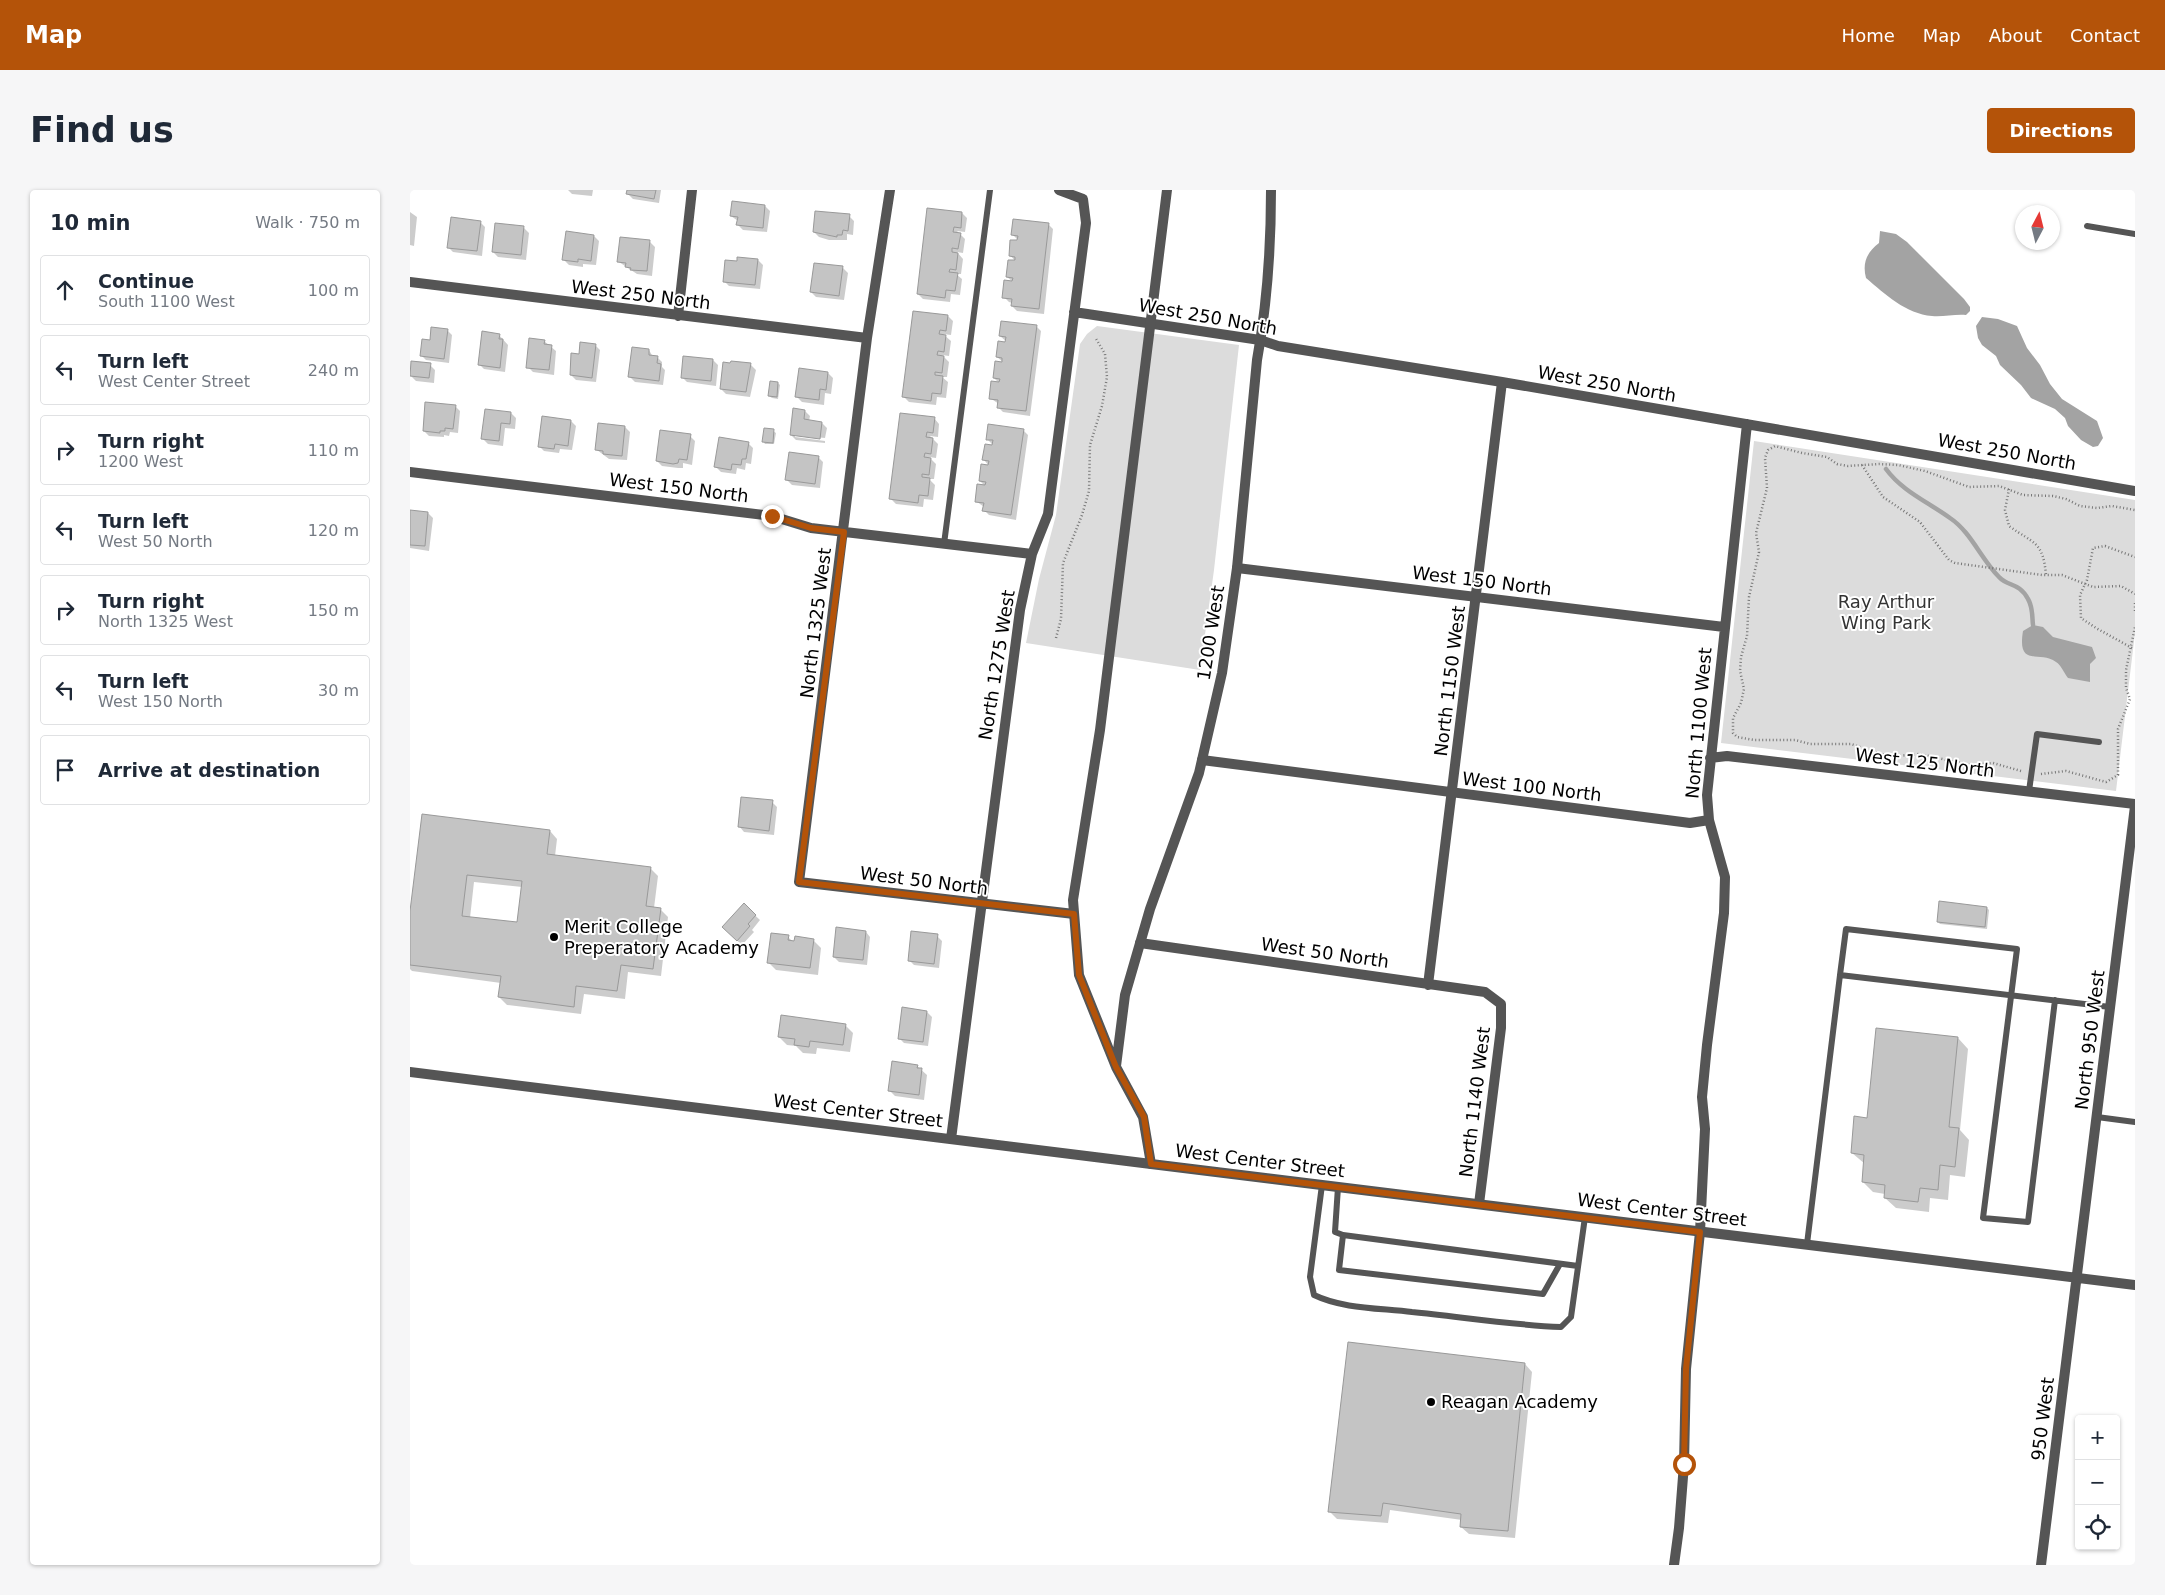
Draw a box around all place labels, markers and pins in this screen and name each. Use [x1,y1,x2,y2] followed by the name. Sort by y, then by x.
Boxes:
[564,916,759,958] place label: Merit College Preperatory Academy
[548,931,560,943] marker: Merit College Preperatory Academy
[1441,1391,1598,1412] place label: Reagan Academy
[1425,1396,1437,1408] marker: Reagan Academy

